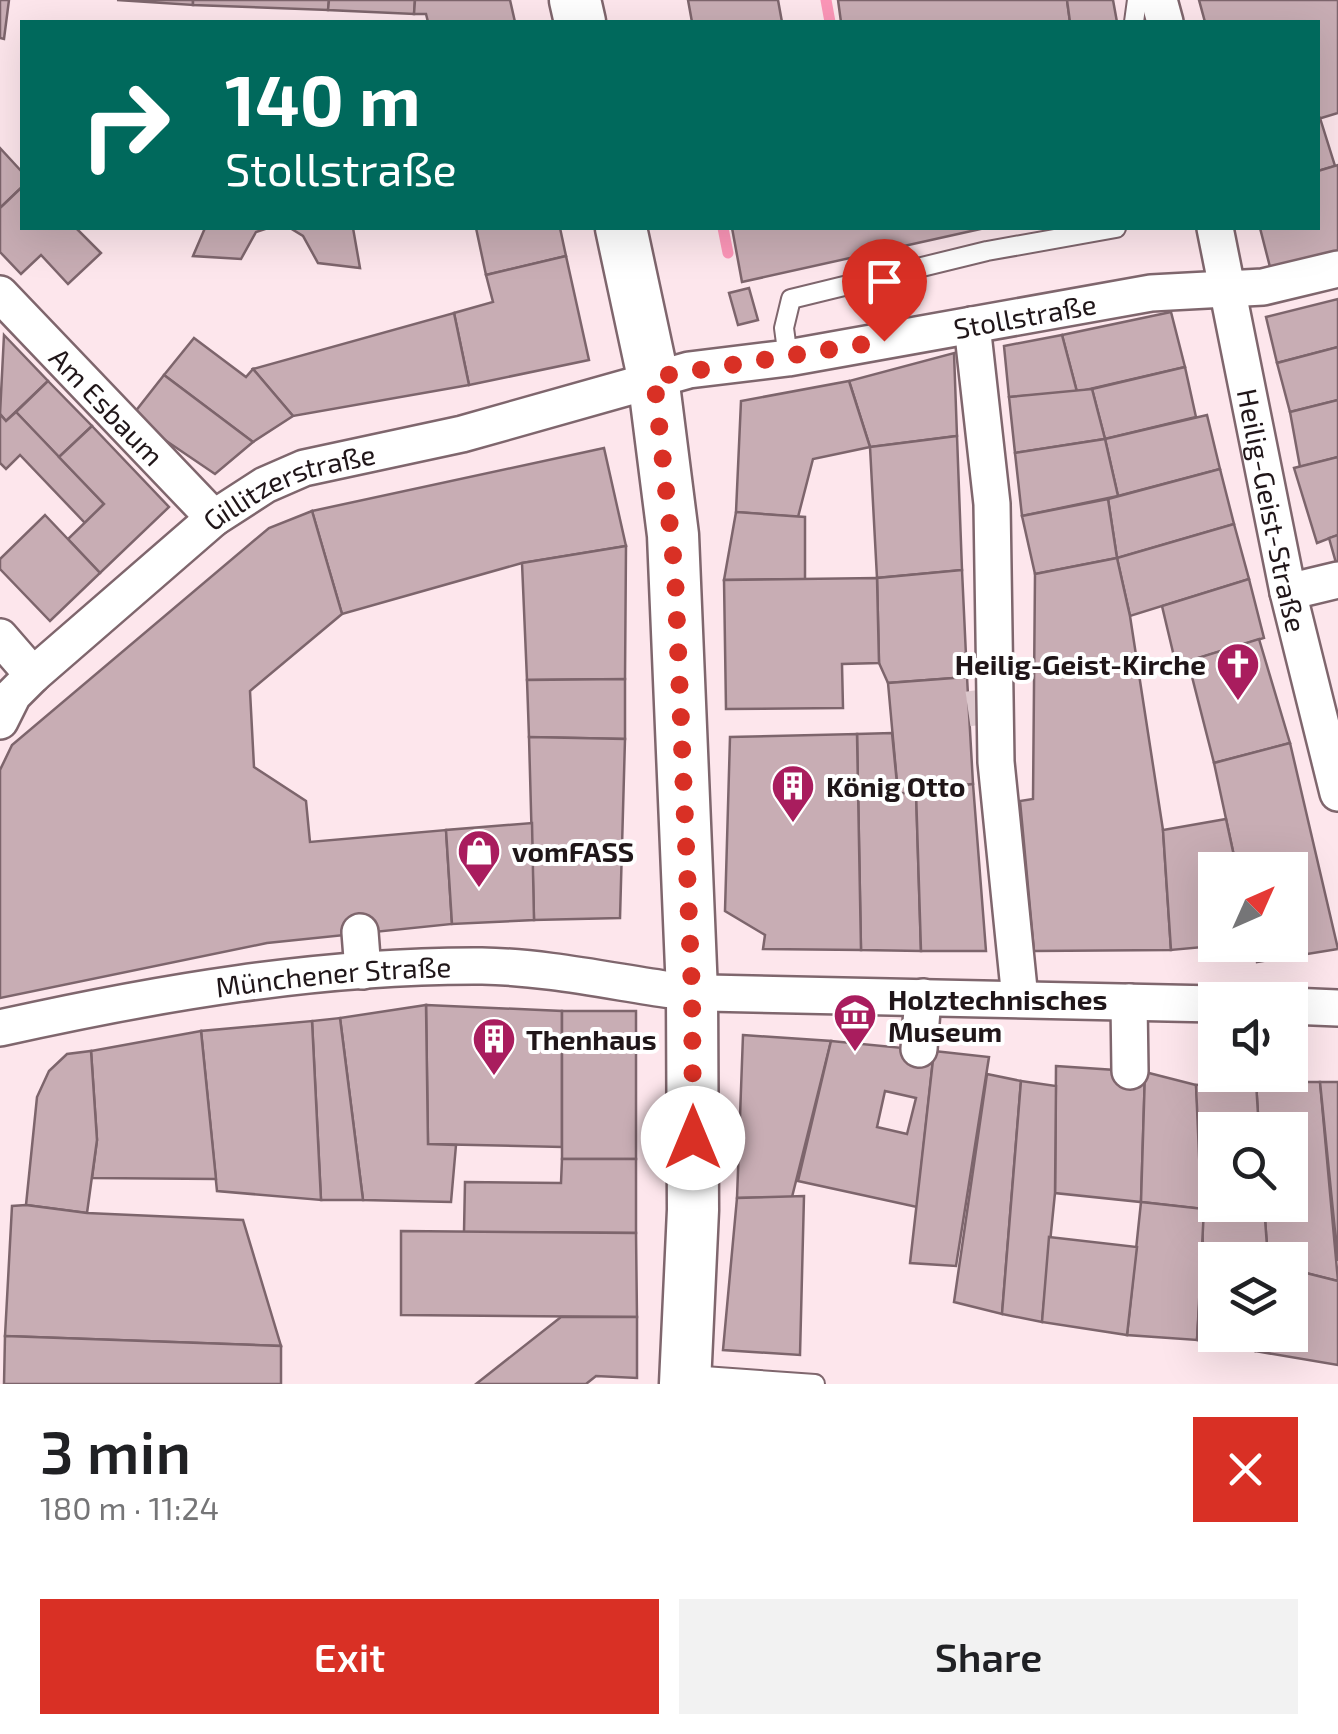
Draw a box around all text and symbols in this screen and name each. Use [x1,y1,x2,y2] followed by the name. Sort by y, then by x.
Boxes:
[225,56,421,140] text: 140 m
[60,60,190,190] icon: right
[225,141,457,195] text: Stollstraße
[842,239,927,342] pin
[857,254,912,309] icon: arrive
[951,286,1099,345] street label: Stollstraße
[43,340,171,472] street label: Am Esbaum
[1231,386,1314,635] street label: Heilig-Geist-Straße
[196,436,378,537] street label: Gillitzerstraße
[1215,641,1261,702] church icon: Heilig-Geist-Kirche
[955,647,1206,681] place label: Heilig-Geist-Kirche
[770,763,816,824] building icon: König Otto
[826,769,965,803] place label: König Otto
[456,828,502,889] shop icon: vomFASS
[512,834,634,868] place label: vomFASS
[1198,852,1308,962] north arrow
[1198,852,1308,1352] map controls
[213,949,452,1004] street label: Münchener Straße
[888,982,1107,1048] place label: Holztechnisches Museum
[1198,982,1308,1092] button: sound
[832,992,878,1053] museum icon: Holztechnisches Museum
[471,1016,517,1077] building icon: Thenhaus
[526,1022,657,1056] place label: Thenhaus
[641,1086,745,1190] position arrow
[1198,1112,1308,1222] button: search
[1198,1242,1308,1352] button: layers
[40,1414,191,1486] text: 3 min
[1193,1417,1298,1522] button: close
[40,1488,219,1526] text: 180 m · 11:24
[40,1599,659,1714] button: Exit
[679,1599,1298,1714] button: Share

